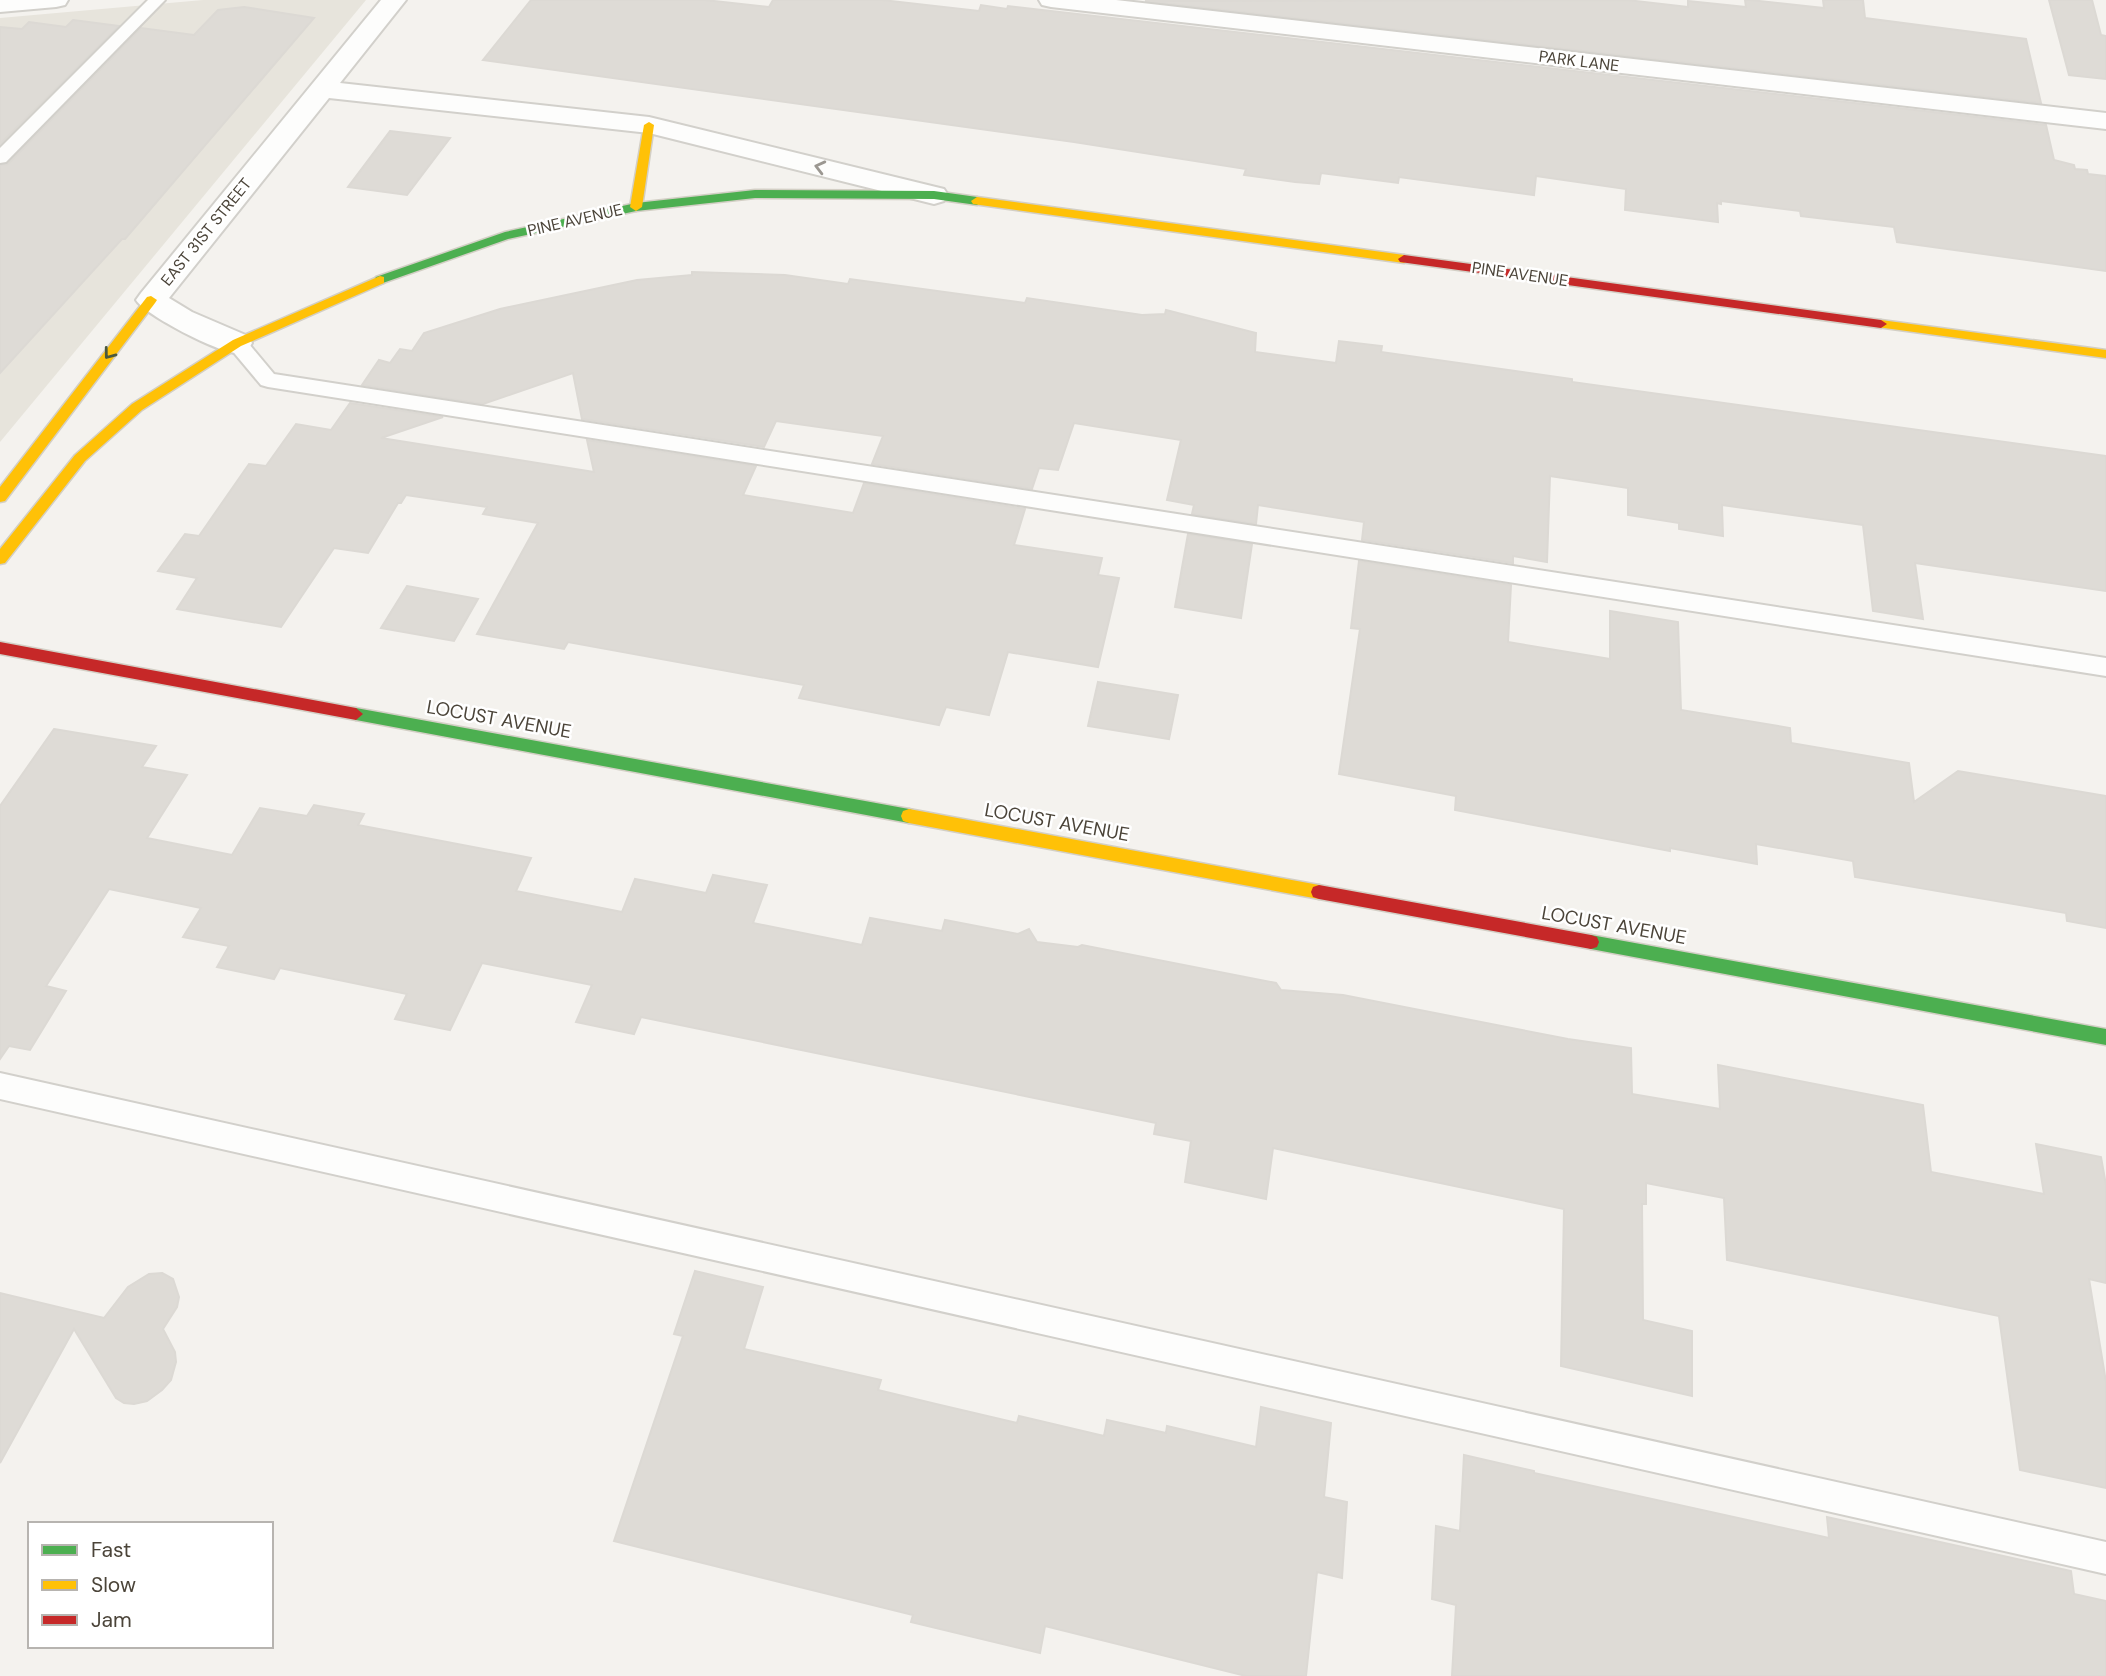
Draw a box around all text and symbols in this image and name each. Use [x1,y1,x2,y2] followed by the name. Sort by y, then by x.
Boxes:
[1538,46,1620,76] street label: PARK LANE
[814,161,826,175] one-way arrow
[156,174,256,290] street label: EAST 31ST STREET
[525,199,625,241] street label: PINE AVENUE
[1471,257,1569,291] street label: PINE AVENUE
[105,347,118,359] one-way arrow
[425,694,573,744] street label: LOCUST AVENUE
[983,797,1131,847] street label: LOCUST AVENUE
[1540,900,1688,950] street label: LOCUST AVENUE
[28,1522,273,1648] legend
[91,1536,131,1564] text: Fast
[91,1571,136,1599] text: Slow
[91,1606,132,1634] text: Jam

